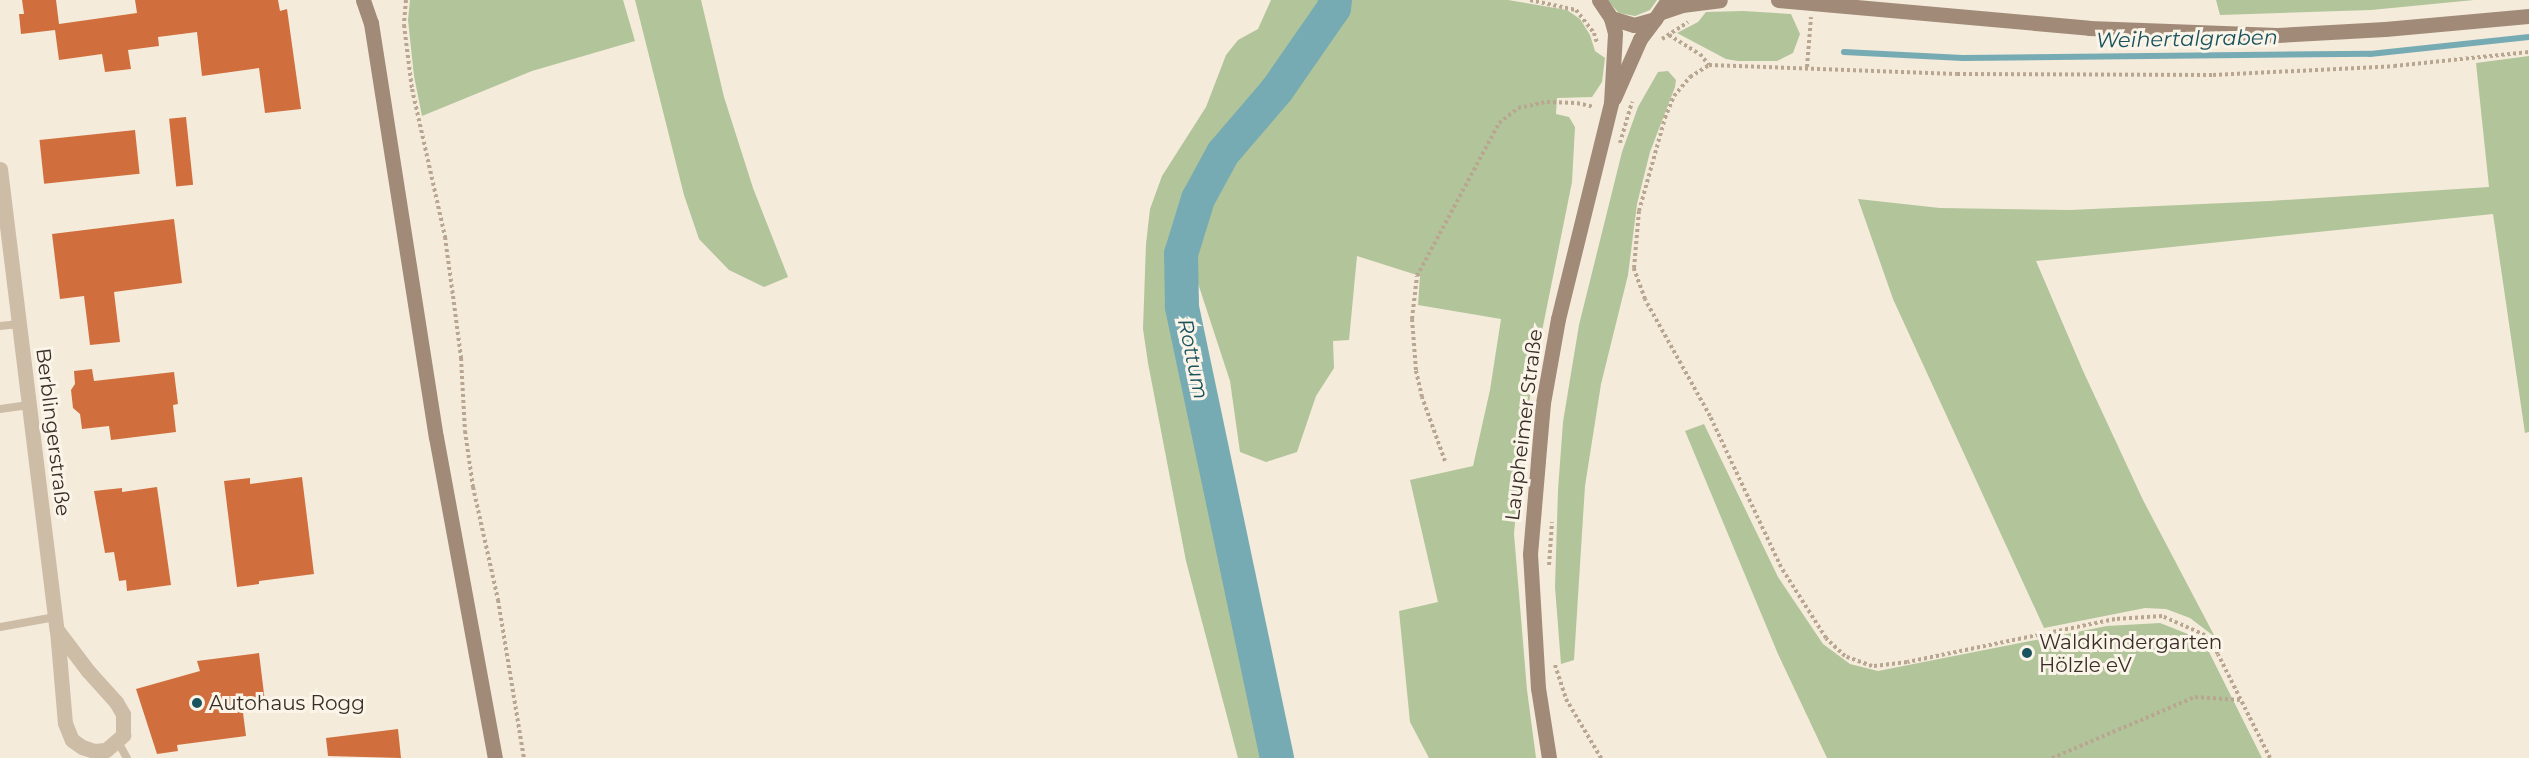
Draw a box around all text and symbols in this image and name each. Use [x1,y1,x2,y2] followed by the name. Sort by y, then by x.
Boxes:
[2096,25,2278,53] water label: Weihertalgraben
[1172,316,1214,402] water label: Rottum
[1500,328,1548,522] street label: Laupheimer Straße
[31,347,75,517] street label: Berblingerstraße
[2039,630,2222,677] place label: Waldkindergarten Hölzle eV
[2020,646,2034,660] marker: Waldkindergarten Hölzle eV
[209,691,365,715] place label: Autohaus Rogg
[190,696,204,710] marker: Autohaus Rogg

